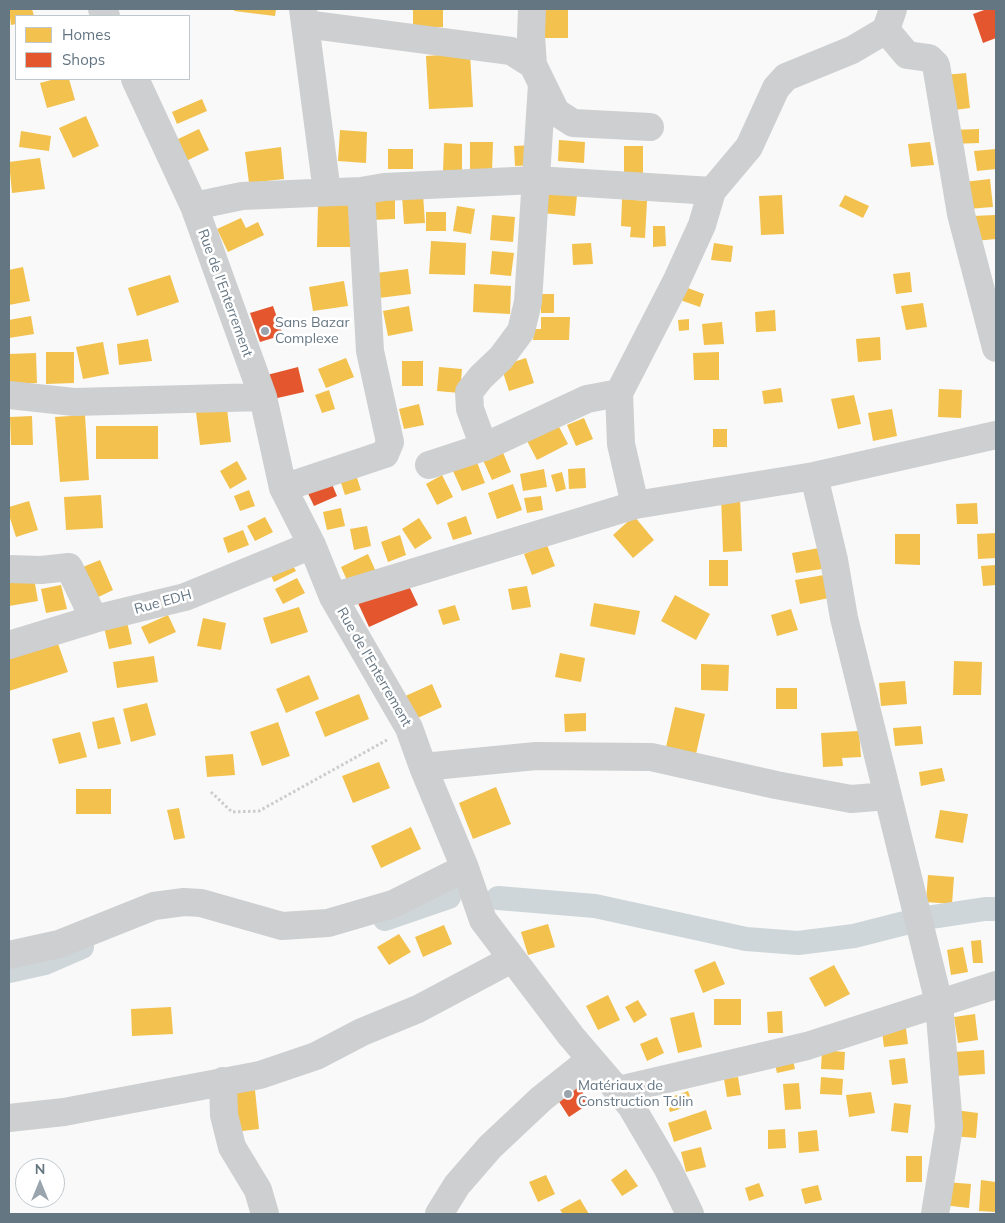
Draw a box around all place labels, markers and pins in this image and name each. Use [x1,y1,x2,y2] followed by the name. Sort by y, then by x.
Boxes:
[275,315,350,348] place label: Sans Bazar Complexe
[259,325,271,337] marker: Sans Bazar Complexe
[578,1078,693,1110] place label: Matériaux de Construction Tolin
[562,1088,574,1100] marker: Matériaux de Construction Tolin

